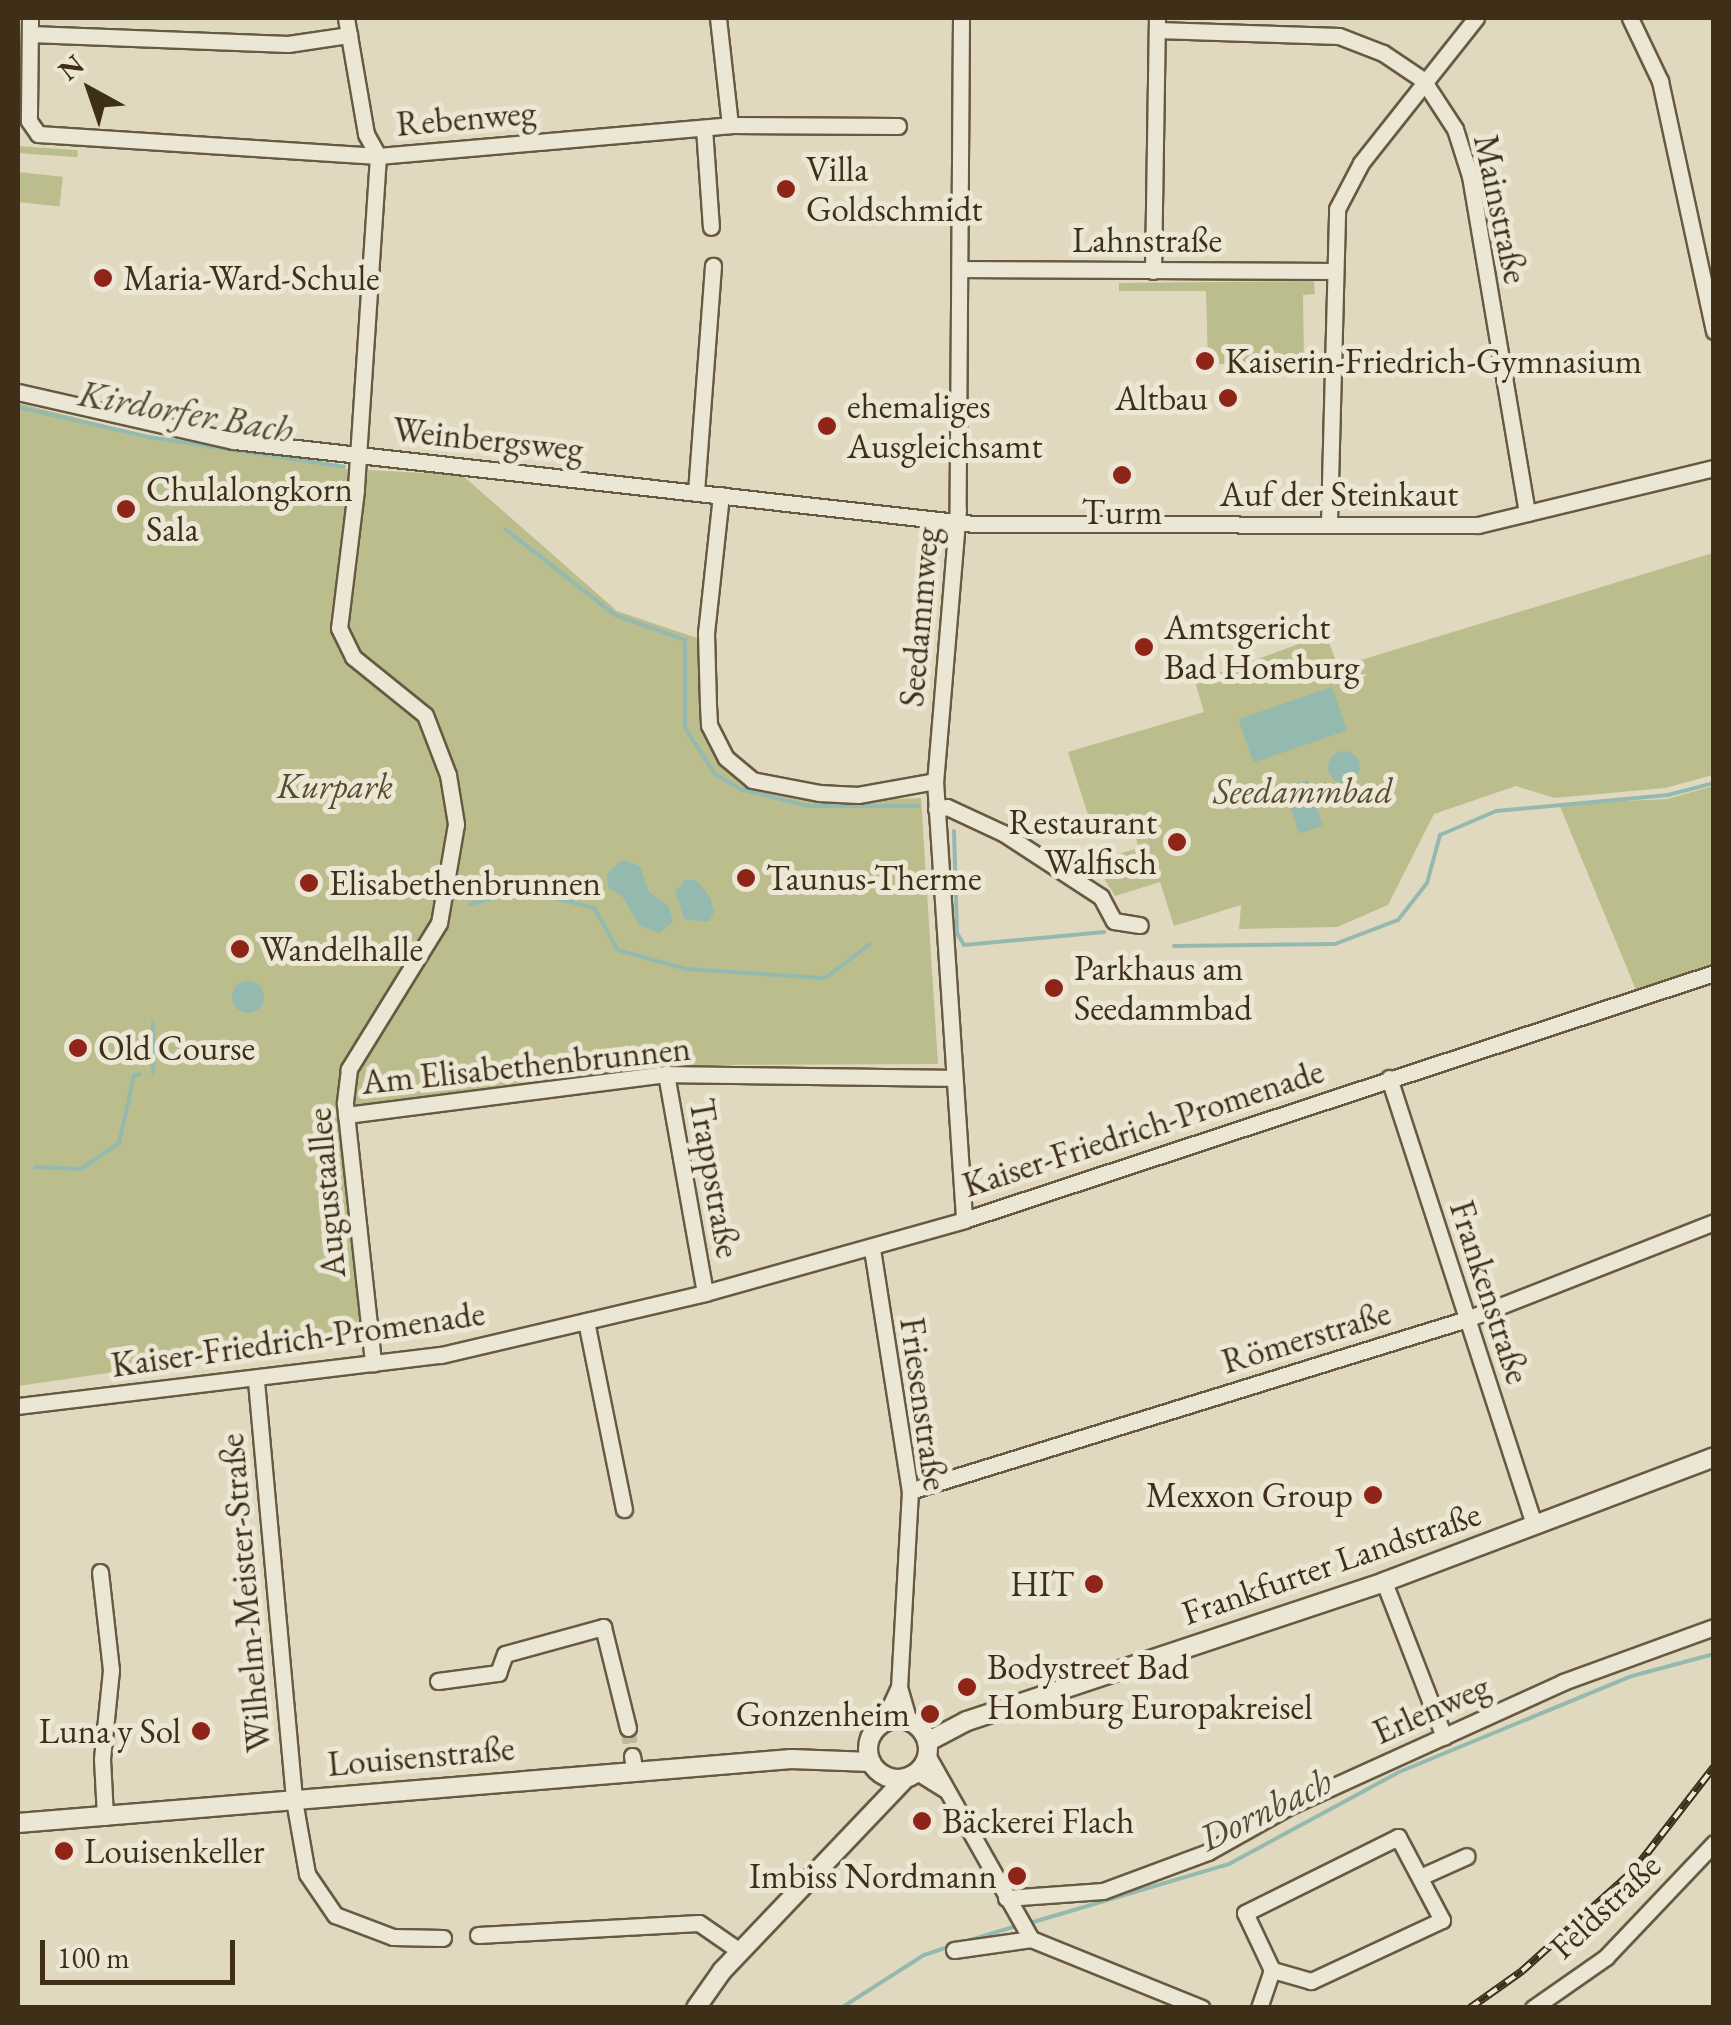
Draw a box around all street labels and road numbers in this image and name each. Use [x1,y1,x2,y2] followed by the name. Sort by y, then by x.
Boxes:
[395,91,537,145] street label: Rebenweg
[1465,131,1537,287] street label: Mainstraße
[1072,219,1222,261] street label: Lahnstraße
[391,408,585,470] street label: Weinbergsweg
[1220,473,1458,515] street label: Auf der Steinkaut
[890,525,948,709] street label: Seedammweg
[359,1027,693,1103] street label: Am Elisabethenbrunnen
[957,1050,1329,1206] street label: Kaiser-Friedrich-Promenade
[680,1095,750,1261] street label: Trappstraße
[298,1106,354,1280] street label: Augustaallee
[1441,1195,1539,1389] street label: Frankenstraße
[1217,1291,1395,1383] street label: Römerstraße
[108,1292,488,1386] street label: Kaiser-Friedrich-Promenade
[891,1315,957,1493] street label: Friesenstraße
[210,1432,280,1754] street label: Wilhelm-Meister-Straße
[1176,1492,1486,1634] street label: Frankfurter Landstraße
[1366,1665,1496,1753] street label: Erlenweg
[326,1727,516,1785] street label: Louisenstraße
[1541,1844,1669,1968] street label: Feldstraße

